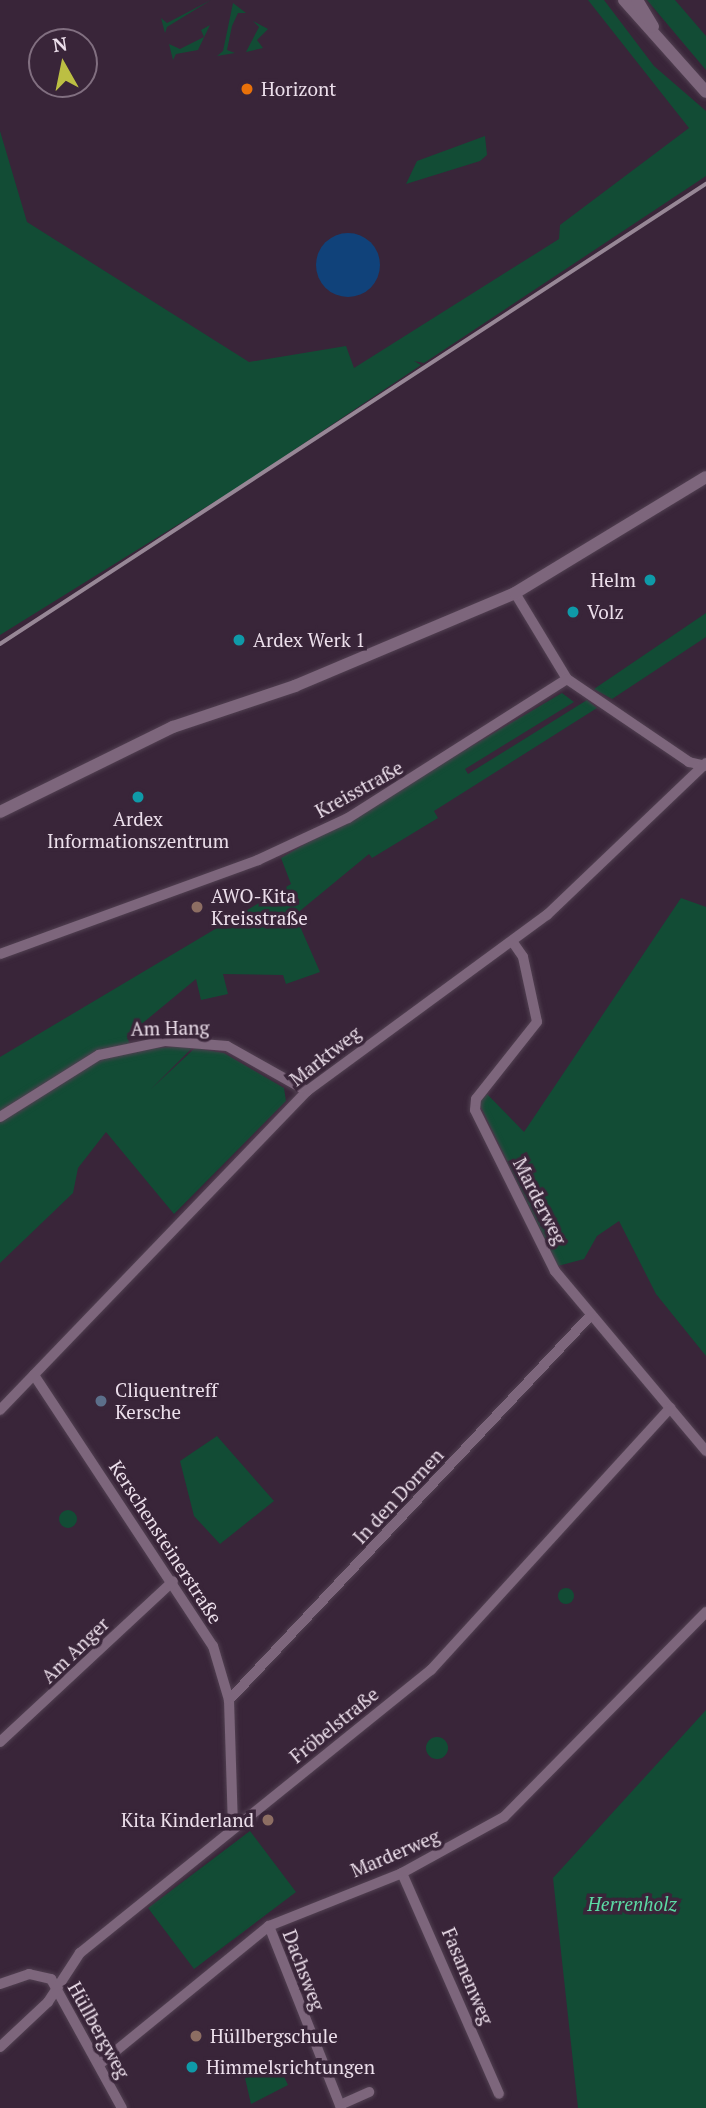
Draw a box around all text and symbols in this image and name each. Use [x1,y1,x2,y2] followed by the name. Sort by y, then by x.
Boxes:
[28,28,98,98] north arrow
[51,30,69,57] text: N
[261,78,336,100] place label: Horizont
[239,81,255,97] marker: Horizont
[590,569,636,591] place label: Helm
[642,572,658,588] marker: Helm
[587,601,624,623] place label: Volz
[565,604,581,620] marker: Volz
[253,629,365,651] place label: Ardex Werk 1
[231,632,247,648] marker: Ardex Werk 1
[311,756,407,822] street label: Kreisstraße
[130,789,146,805] marker: Ardex Informationszentrum
[47,808,229,852] place label: Ardex Informationszentrum
[211,885,308,929] place label: AWO-Kita Kreisstraße
[189,899,205,915] marker: AWO-Kita Kreisstraße
[130,1016,210,1040] street label: Am Hang
[285,1021,365,1091] street label: Marktweg
[508,1154,572,1248] street label: Marderweg
[115,1379,218,1423] place label: Cliquentreff Kersche
[93,1393,109,1409] marker: Cliquentreff Kersche
[348,1444,448,1548] street label: In den Dornen
[105,1456,227,1628] street label: Kerschensteinerstraße
[36,1612,114,1688] street label: Am Anger
[285,1682,383,1768] street label: Fröbelstraße
[121,1809,254,1831] place label: Kita Kinderland
[260,1812,276,1828] marker: Kita Kinderland
[347,1824,443,1882] street label: Marderweg
[587,1893,677,1915] park label: Herrenholz
[437,1924,499,2028] street label: Fasanenweg
[278,1927,330,2013] street label: Dachsweg
[63,1978,135,2082] street label: Hüllbergweg
[210,2025,338,2047] place label: Hüllbergschule
[188,2028,204,2044] marker: Hüllbergschule
[206,2056,375,2078] place label: Himmelsrichtungen
[184,2059,200,2075] marker: Himmelsrichtungen

